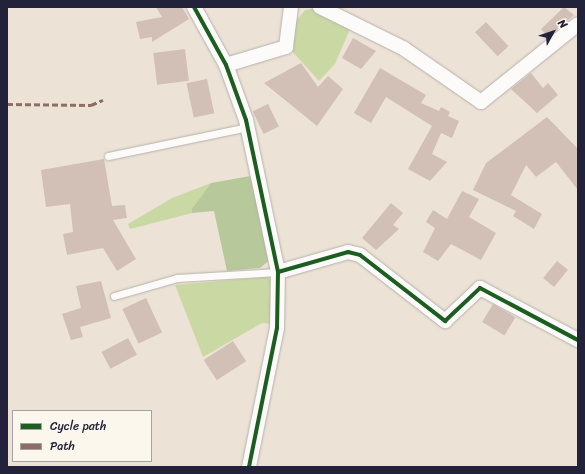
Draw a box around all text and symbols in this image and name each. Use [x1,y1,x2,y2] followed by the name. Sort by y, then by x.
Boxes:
[533,12,573,52] north arrow
[553,15,572,33] text: N
[12,410,152,462] legend
[50,415,106,437] text: Cycle path
[50,435,75,457] text: Path

